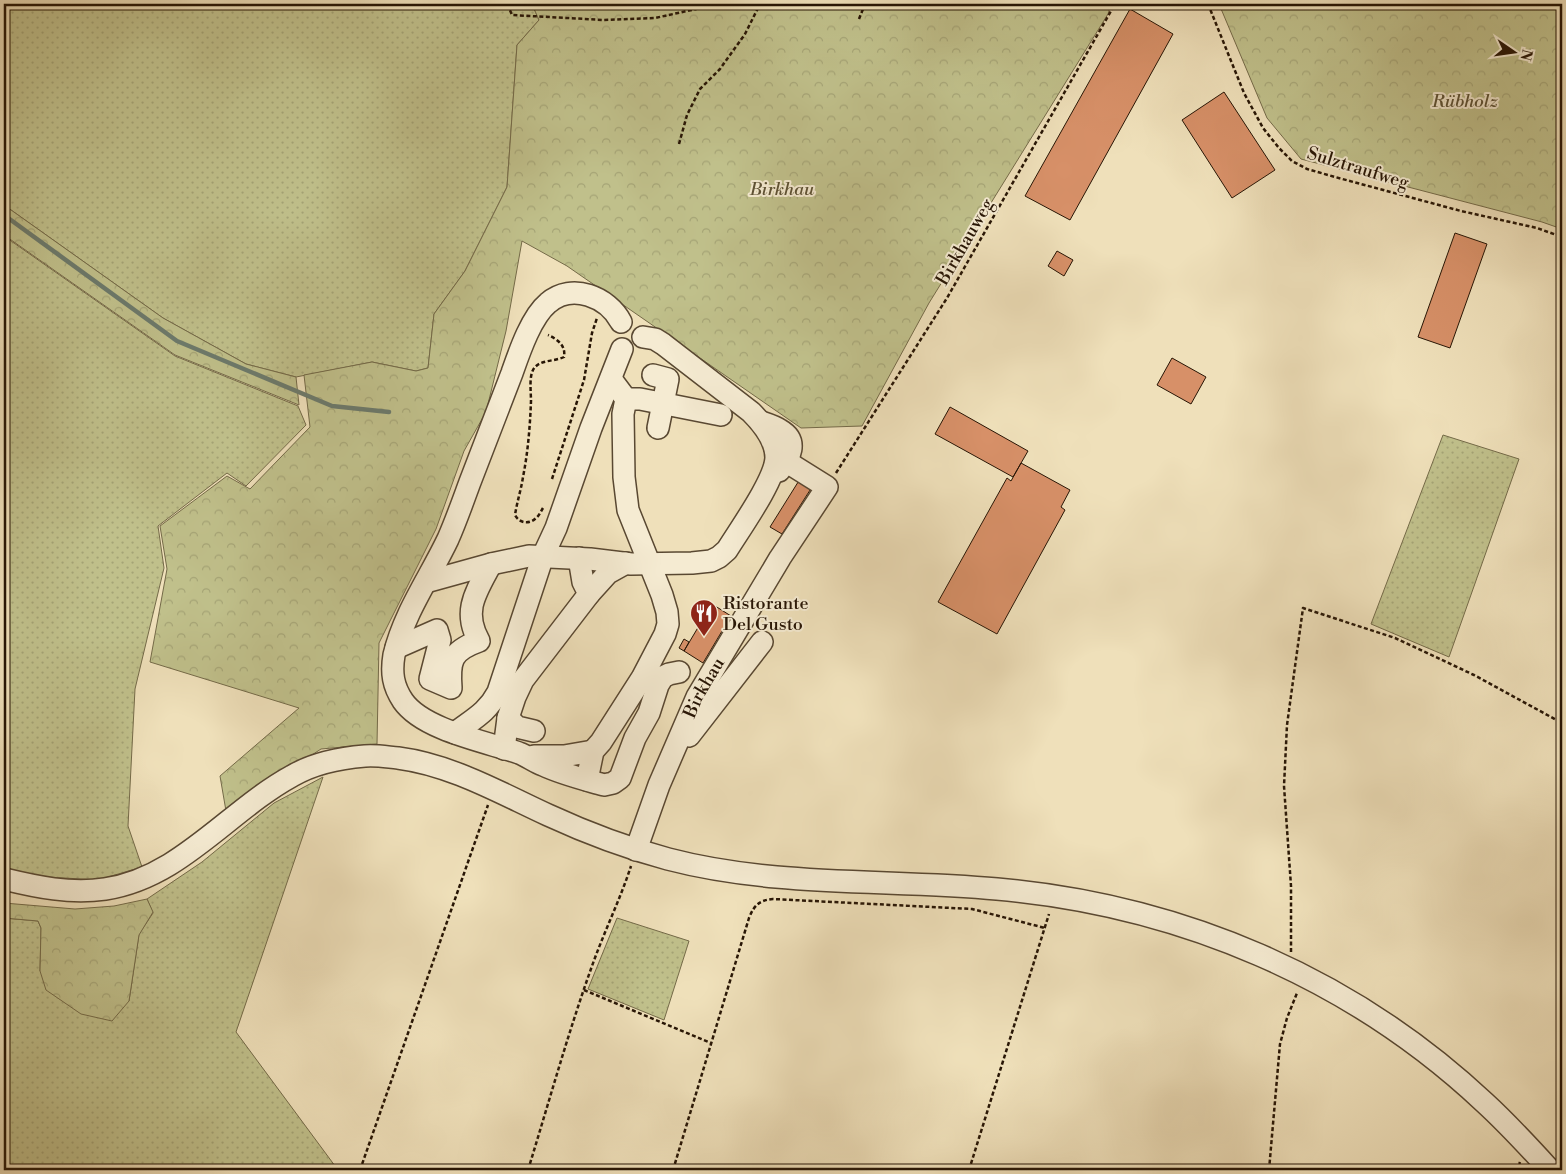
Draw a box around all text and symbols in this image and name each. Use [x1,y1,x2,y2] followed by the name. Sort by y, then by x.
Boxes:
[1488,28,1538,78] north arrow
[1516,47,1536,62] text: N
[1431,90,1499,113] park label: Rübholz
[1304,142,1412,195] street label: Sulztraufweg
[749,178,815,201] park label: Birkhau
[930,194,999,290] street label: Birkhauweg
[723,592,809,636] place label: Ristorante Del Gusto
[689,598,719,637] restaurant icon: Ristorante Del Gusto
[677,653,730,722] street label: Birkhau

